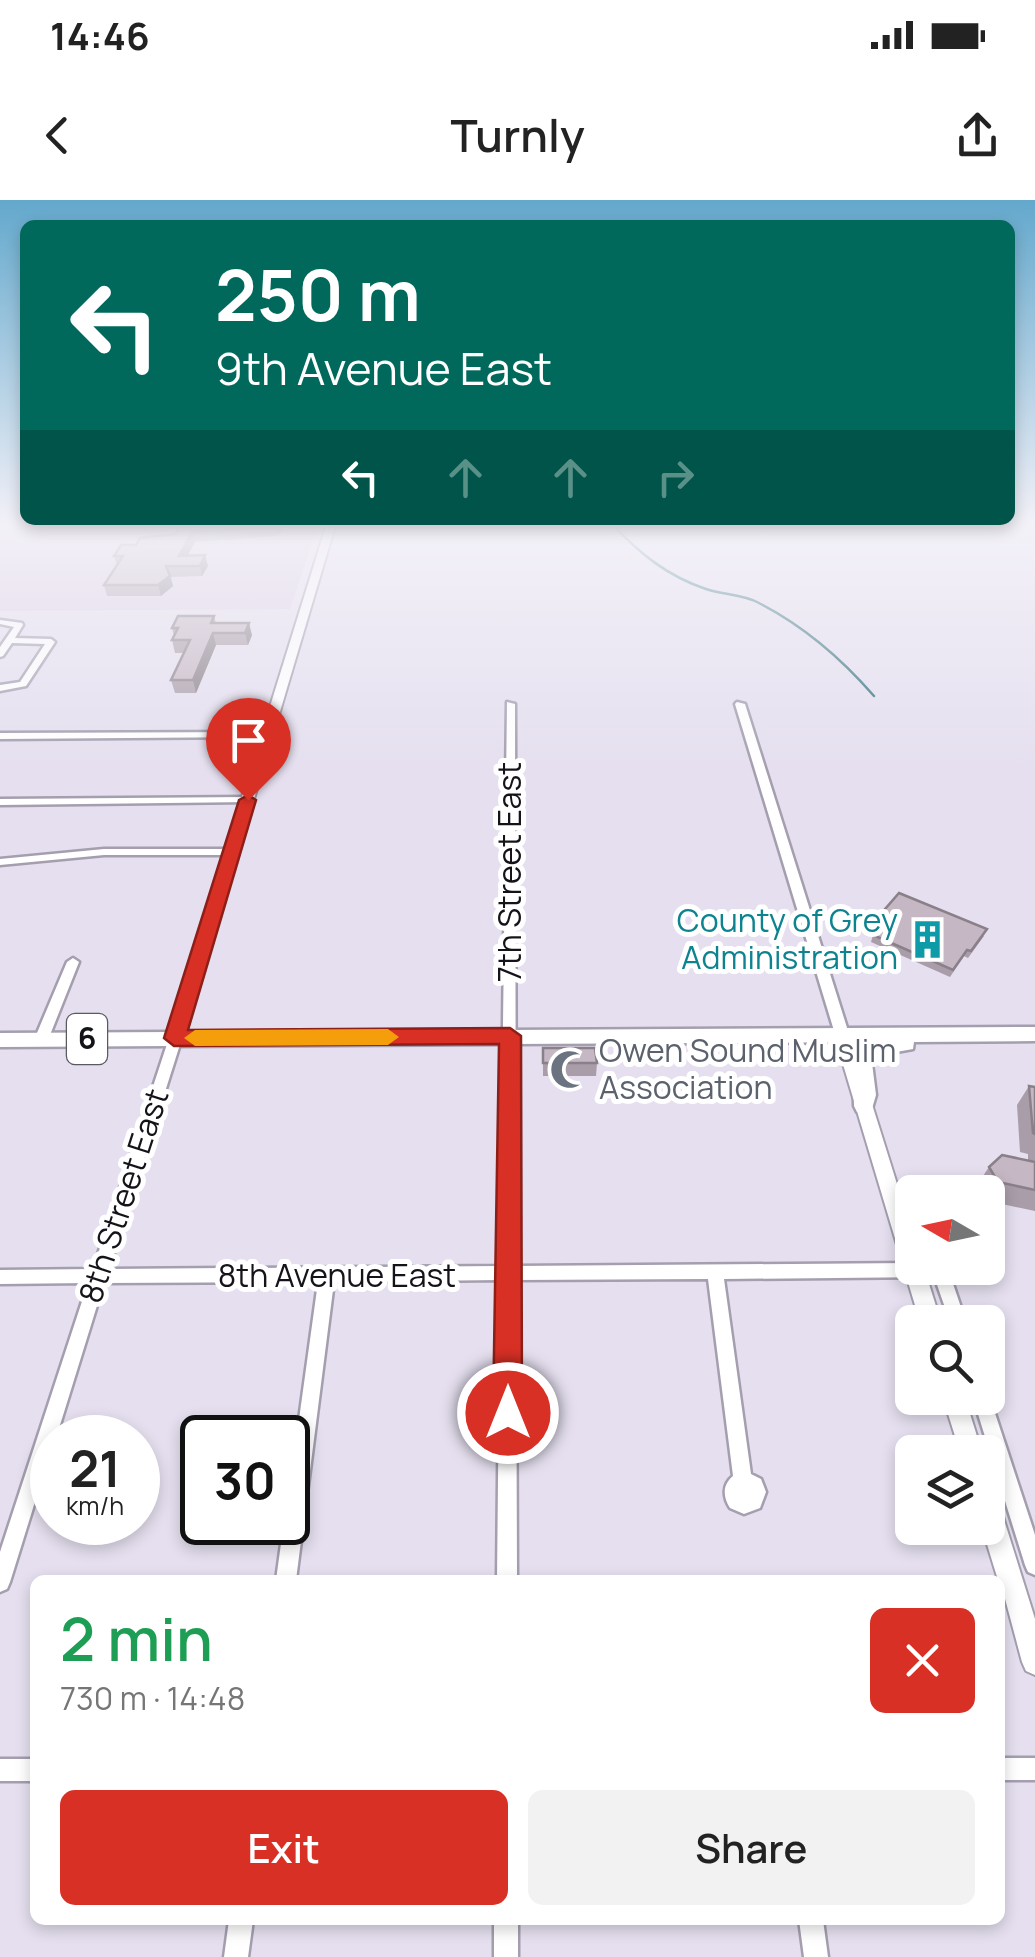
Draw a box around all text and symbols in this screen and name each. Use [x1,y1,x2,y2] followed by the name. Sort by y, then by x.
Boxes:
[50,9,150,61] text: 14:46
[450,104,585,166] text: Turnly
[30,108,85,163] icon: back
[950,108,1005,163] icon: share
[215,246,421,342] text: 250 m
[50,260,180,390] icon: left
[215,337,552,399] text: 9th Avenue East
[333,450,388,505] icon: left
[438,450,493,505] icon: ahead
[543,450,598,505] icon: ahead
[648,450,703,505] icon: right
[206,698,291,801] pin
[221,713,276,768] icon: arrive
[487,762,531,982] street label: 7th Street East
[677,898,898,979] place label: County of Grey Administration
[907,918,949,960] building icon: County of Grey Administration
[67,1014,107,1064] road number: 6
[599,1028,896,1109] place label: Owen Sound Muslim Association
[548,1048,590,1090] mosque icon: Owen Sound Muslim Association
[68,1083,178,1308] street label: 8th Street East
[895,1175,1005,1285] north arrow
[895,1175,1005,1545] map controls
[218,1253,456,1297] street label: 8th Avenue East
[895,1305,1005,1415] button: search
[456,1361,560,1465] position arrow
[180,1415,310,1545] speed limit sign: 30
[69,1434,121,1502] text: 21
[895,1435,1005,1545] button: layers
[66,1488,124,1523] text: km/h
[60,1597,213,1679] text: 2 min
[870,1608,975,1713] button: close
[60,1676,245,1720] text: 730 m · 14:48
[60,1790,508,1905] button: Exit
[528,1790,975,1905] button: Share

